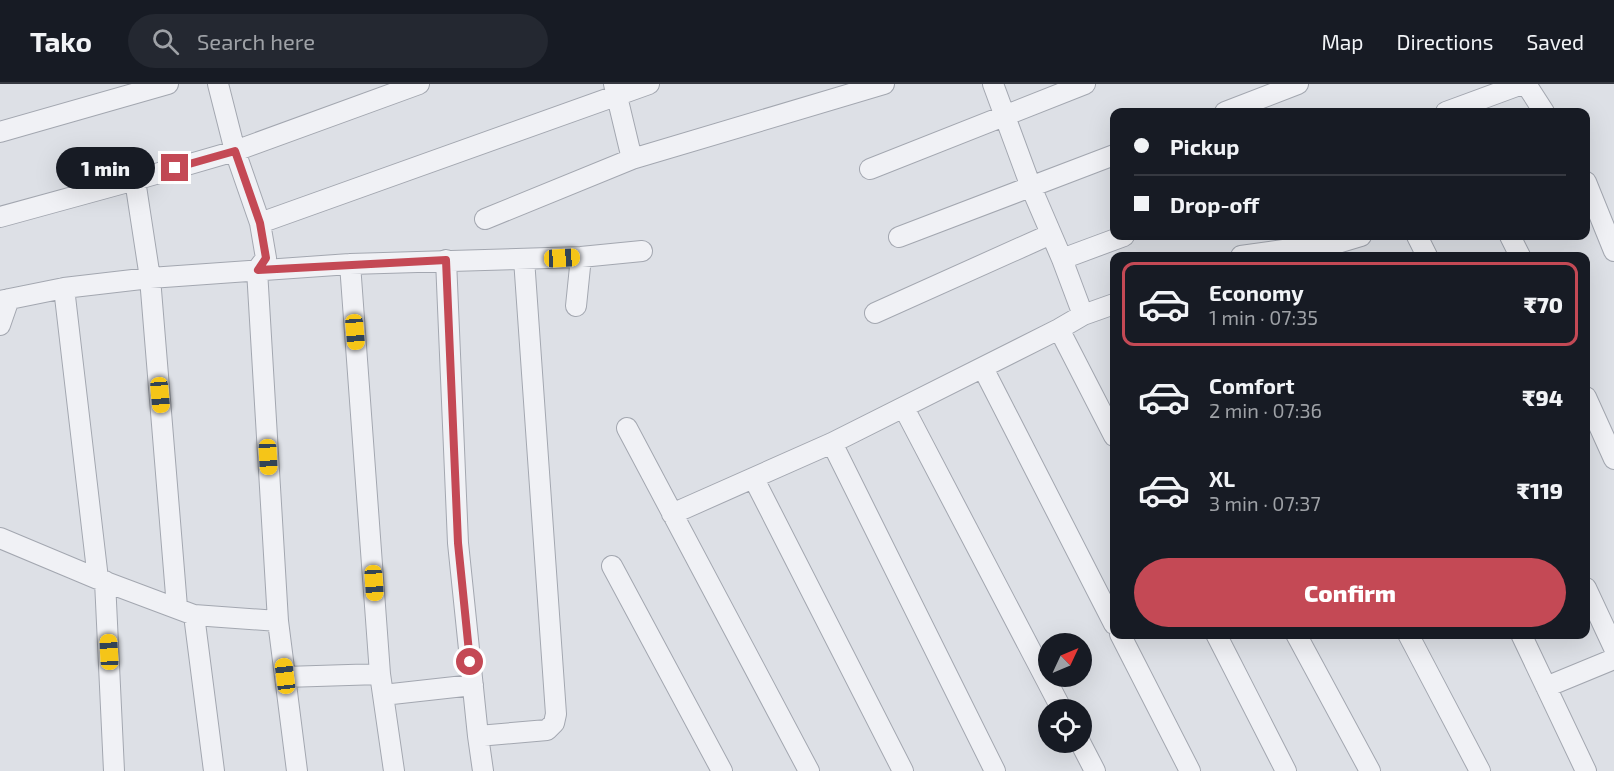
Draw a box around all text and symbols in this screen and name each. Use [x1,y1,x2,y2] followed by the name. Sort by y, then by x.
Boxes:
[128,14,548,68] search box
[30,24,92,58] text: Tako
[149,25,182,58] icon: search
[197,28,315,54] text: Search here
[1321,29,1364,54] text: Map
[1397,29,1493,54] text: Directions
[1526,29,1584,54] text: Saved
[1170,133,1239,159] text: Pickup
[55,147,154,189] callout: 1 min
[161,154,188,181] route end
[81,156,130,180] text: 1 min
[1170,191,1259,217] text: Drop-off
[544,248,580,268] car
[1137,277,1191,331] icon: car
[1209,279,1304,305] text: Economy
[1524,291,1563,317] text: ₹70
[1209,305,1318,329] text: 1 min · 07:35
[344,313,366,351] car
[1137,370,1191,424] icon: car
[1209,372,1294,398] text: Comfort
[149,376,171,414] car
[1522,384,1563,410] text: ₹94
[1209,398,1322,422] text: 2 min · 07:36
[258,439,278,475] car
[1137,463,1191,517] icon: car
[1209,465,1235,491] text: XL
[1517,477,1563,503] text: ₹119
[1209,491,1321,515] text: 3 min · 07:37
[1134,558,1566,627] button: Confirm
[364,564,384,602] car
[1038,633,1092,687] north arrow
[1038,633,1092,753] map controls
[99,634,119,670] car
[456,648,483,675] route start
[274,657,296,695] car
[1038,699,1092,753] button: locate

